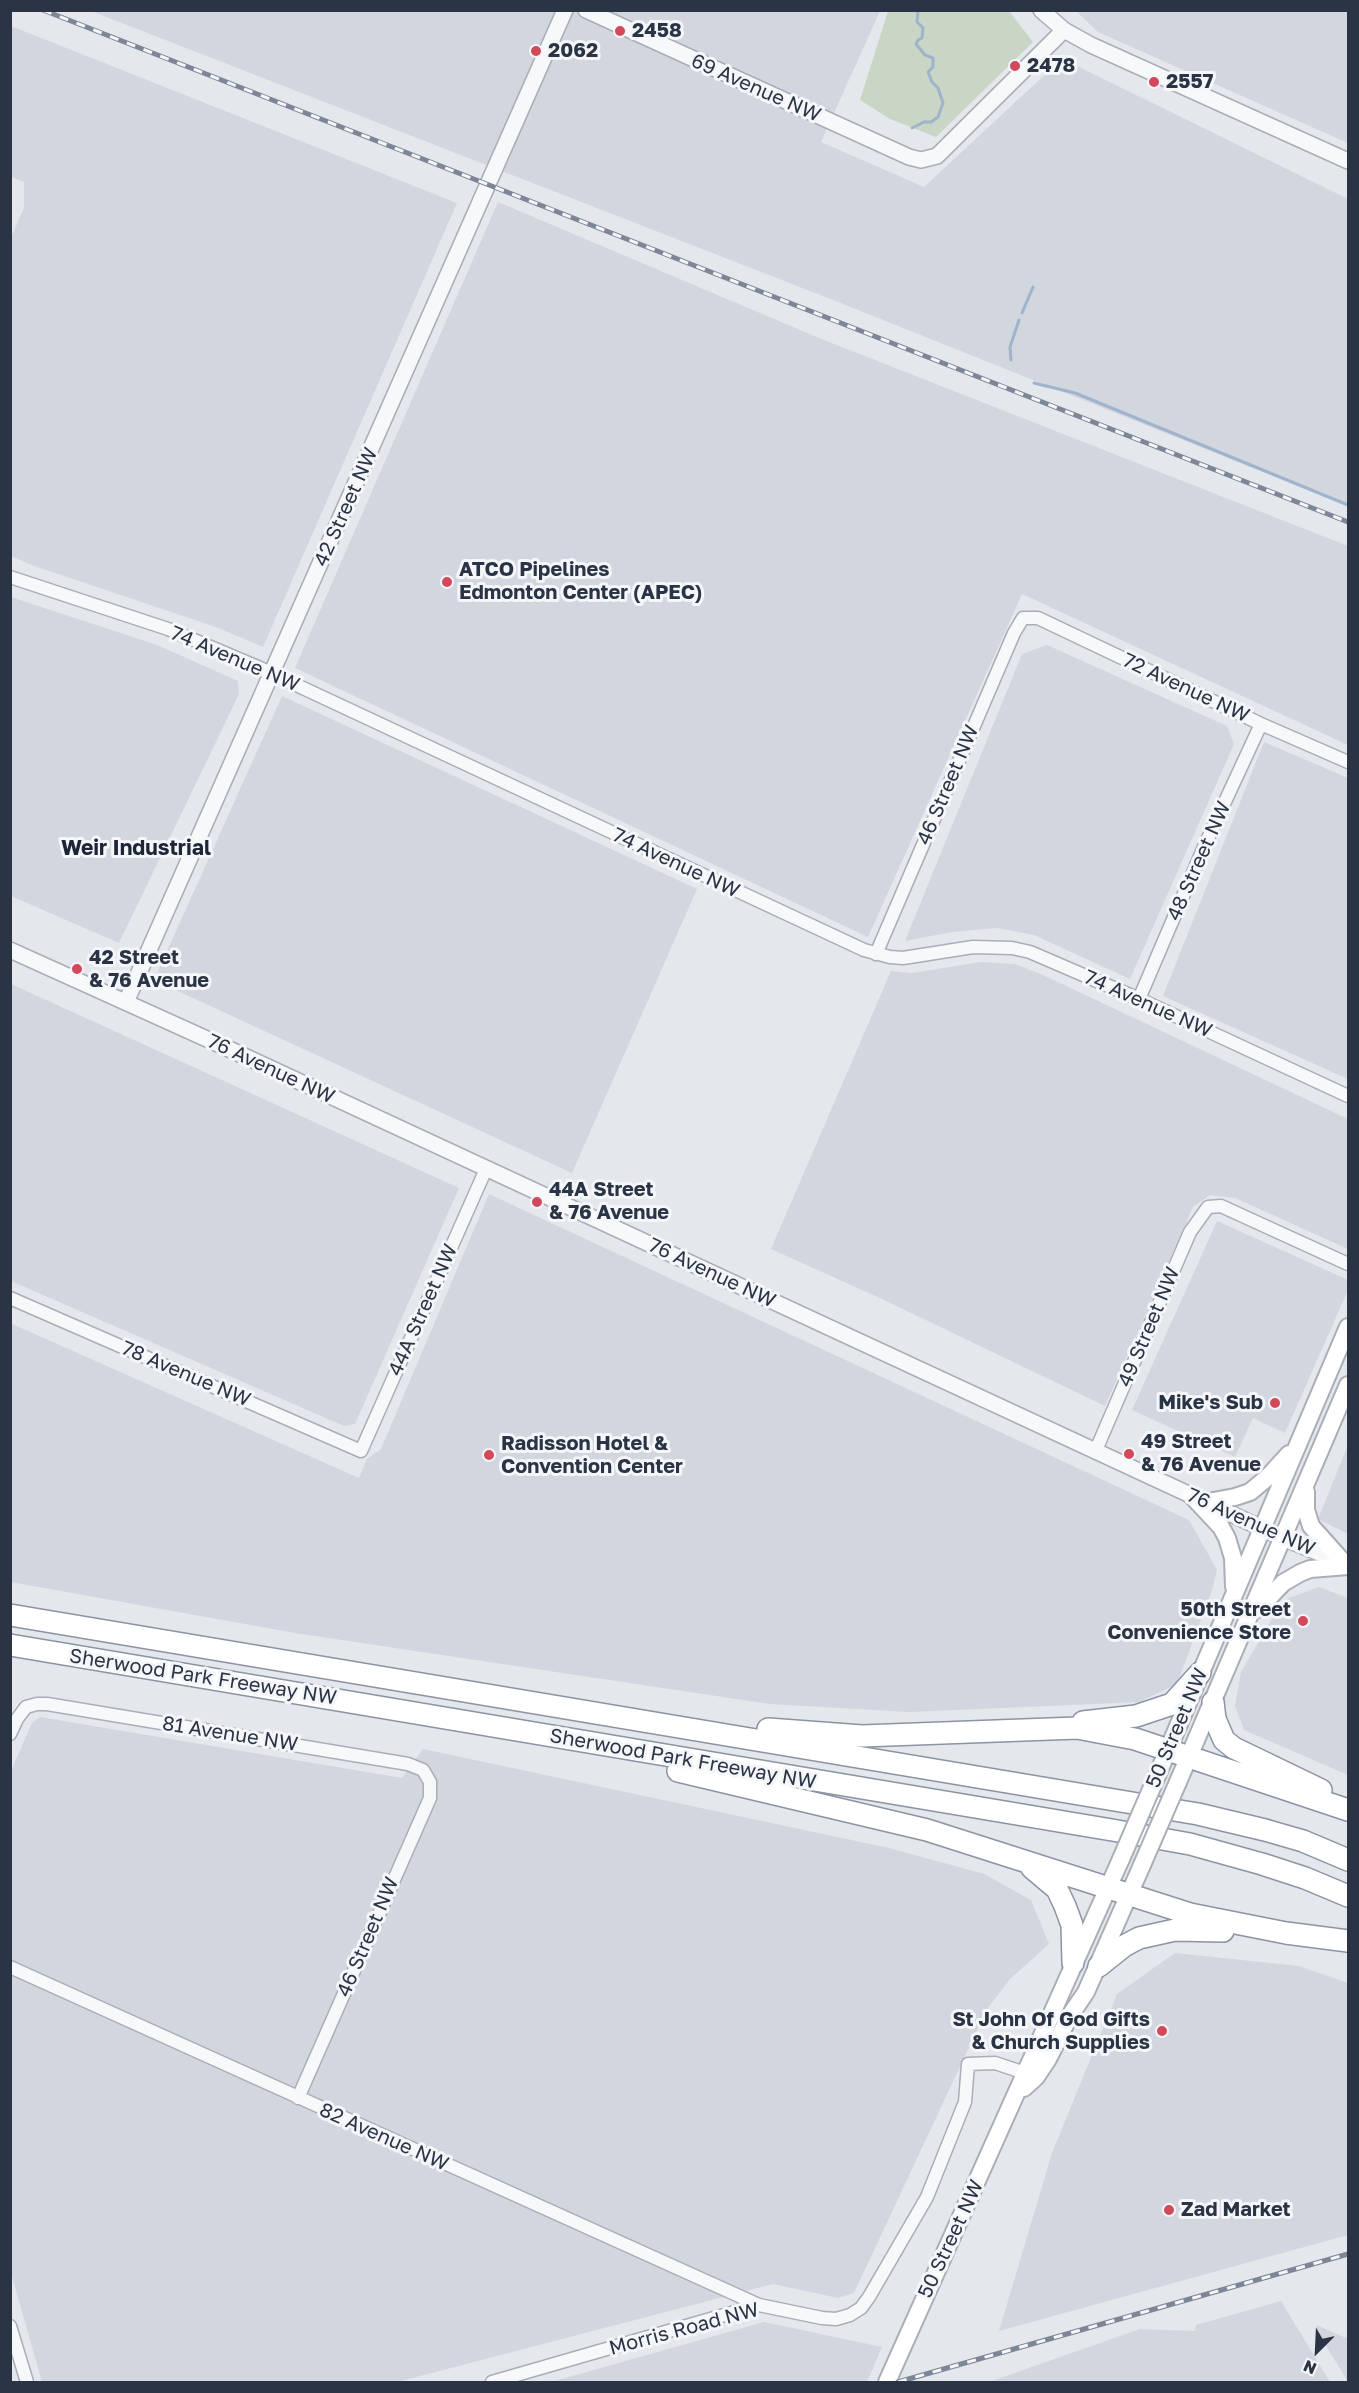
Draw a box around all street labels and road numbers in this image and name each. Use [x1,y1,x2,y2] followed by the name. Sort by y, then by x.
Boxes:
[688,49,824,127] street label: 69 Avenue NW
[309,444,383,570] street label: 42 Street NW
[167,621,303,697] street label: 74 Avenue NW
[1119,648,1253,728] street label: 72 Avenue NW
[912,721,984,849] street label: 46 Street NW
[1162,798,1236,924] street label: 48 Street NW
[608,823,744,903] street label: 74 Avenue NW
[1080,965,1216,1043] street label: 74 Avenue NW
[204,1029,338,1109] street label: 76 Avenue NW
[645,1233,779,1313] street label: 76 Avenue NW
[383,1241,463,1379] street label: 44A Street NW
[1113,1263,1185,1391] street label: 49 Street NW
[118,1336,254,1412] street label: 78 Avenue NW
[1183,1483,1319,1561] street label: 76 Avenue NW
[68,1644,338,1710] street label: Sherwood Park Freeway NW
[1141,1665,1213,1791] street label: 50 Street NW
[161,1711,299,1757] street label: 81 Avenue NW
[548,1724,818,1794] street label: Sherwood Park Freeway NW
[332,1873,404,2001] street label: 46 Street NW
[316,2098,452,2176] street label: 82 Avenue NW
[913,2176,989,2302] street label: 50 Street NW
[606,2297,762,2361] street label: Morris Road NW

